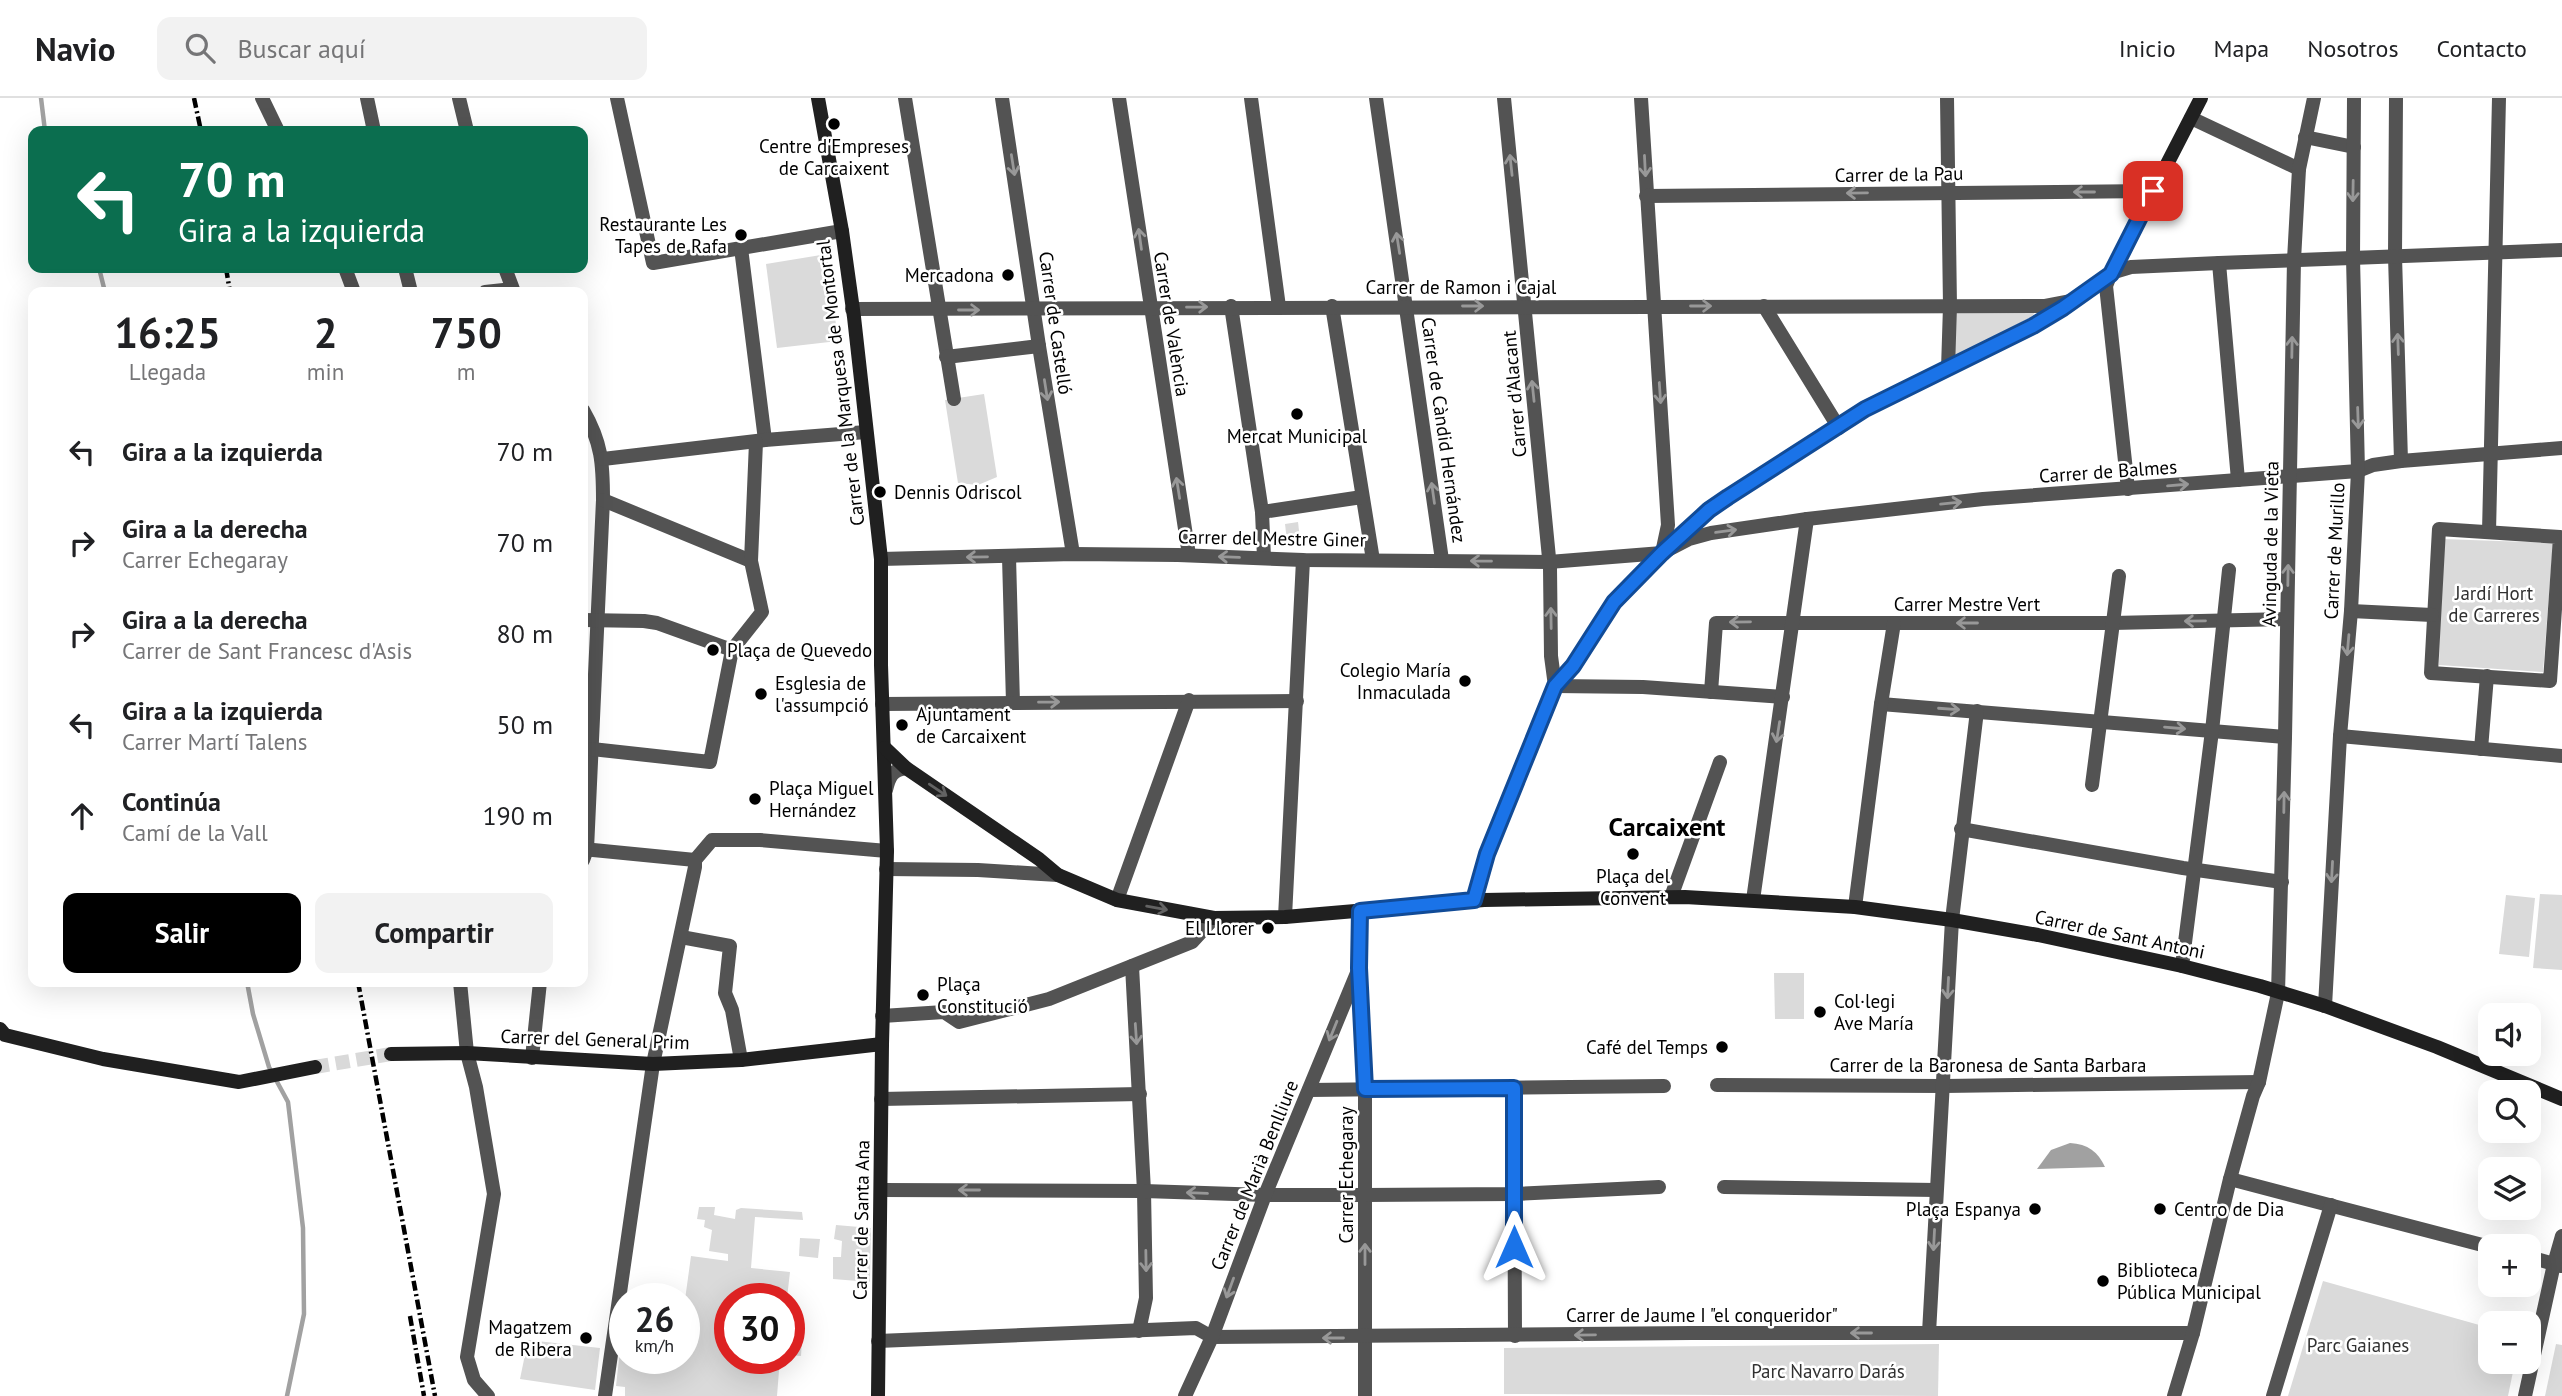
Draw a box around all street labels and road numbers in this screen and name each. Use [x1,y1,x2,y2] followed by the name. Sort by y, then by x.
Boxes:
[1834,161,1964,187] street label: Carrer de la Pau
[810,238,869,527] street label: Carrer de la Marquesa de Montortal
[1034,250,1078,396] street label: Carrer de Castelló
[1149,250,1195,398] street label: Carrer de València
[1366,275,1557,299] street label: Carrer de Ramon i Cajal
[1416,316,1472,544] street label: Carrer de Càndid Hernández
[1496,329,1531,458] street label: Carrer d'Alacant
[2038,454,2178,488] street label: Carrer de Balmes
[2257,461,2283,627] street label: Avinguda de la Vieta
[2318,482,2350,620] street label: Carrer de Murillo
[1178,524,1367,552] street label: Carrer del Mestre Giner
[1894,592,2041,616] street label: Carrer Mestre Vert
[2033,904,2207,964] street label: Carrer de Sant Antoni
[500,1024,690,1054] street label: Carrer del General Prim
[1829,1053,2147,1077] street label: Carrer de la Baronesa de Santa Barbara
[1205,1076,1303,1274] street label: Carrer de Marià Benlliure
[1334,1106,1358,1244] street label: Carrer Echegaray
[848,1140,874,1300] street label: Carrer de Santa Ana
[1566,1303,1838,1327] street label: Carrer de Jaume I "el conqueridor"

